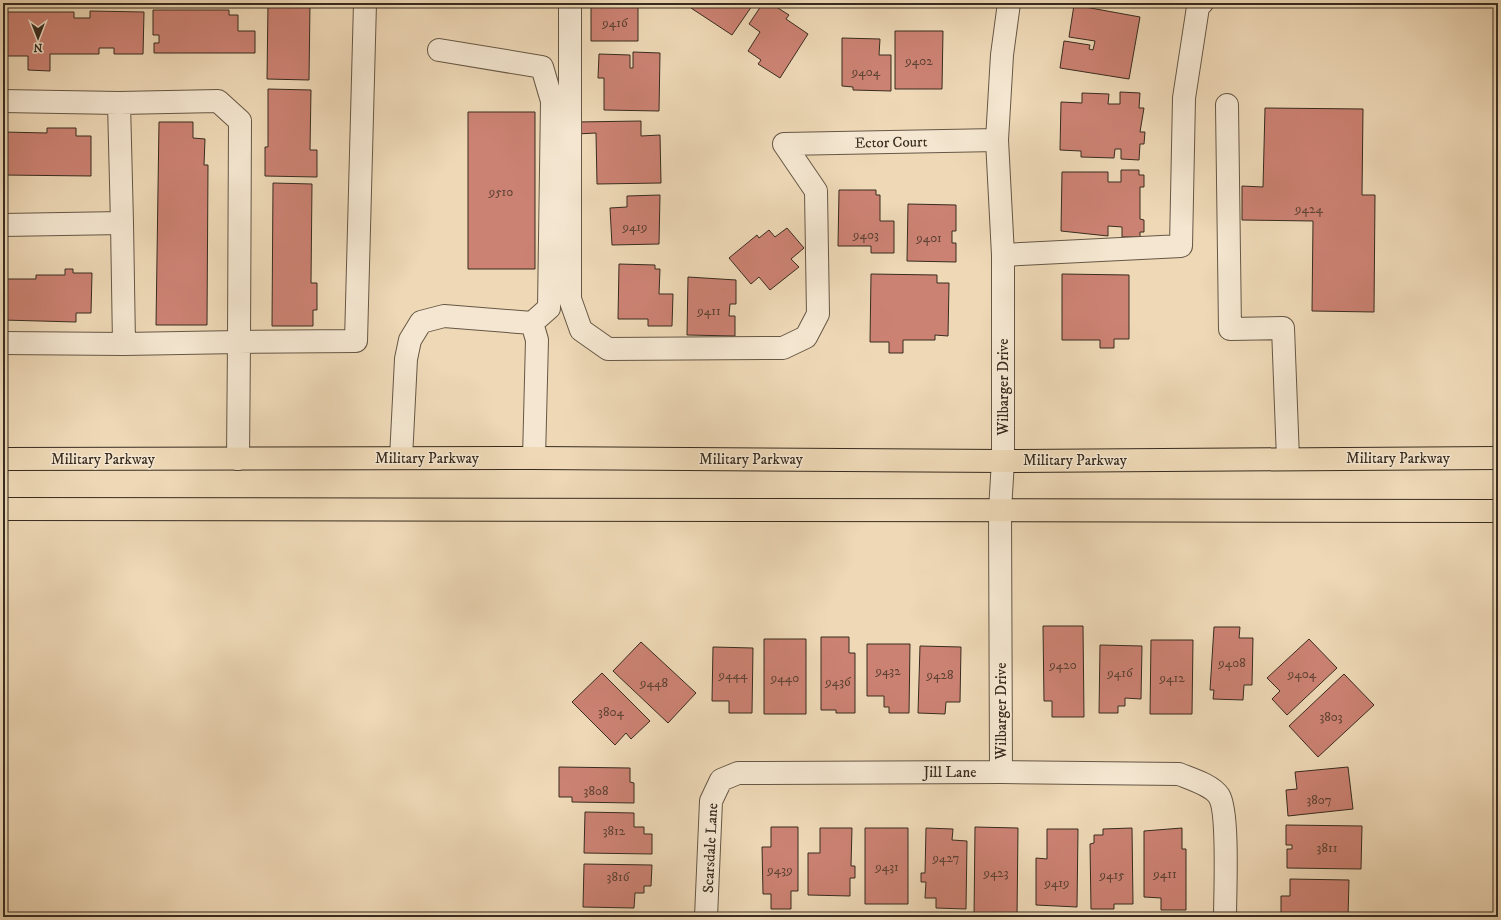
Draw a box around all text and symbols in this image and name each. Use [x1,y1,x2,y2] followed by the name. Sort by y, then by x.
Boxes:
[601,15,629,31] house number: 9416
[18,18,58,58] north arrow
[33,40,43,54] text: N
[904,53,933,69] house number: 9402
[851,64,881,80] house number: 9404
[854,132,928,153] street label: Ector Court
[488,184,513,200] house number: 9510
[1294,201,1323,217] house number: 9424
[621,219,648,235] house number: 9419
[852,227,879,243] house number: 9403
[915,230,942,246] house number: 9401
[696,303,721,319] house number: 9411
[994,339,1013,436] street label: Wilbarger Drive
[375,449,480,468] street label: Military Parkway
[1346,449,1451,468] street label: Military Parkway
[51,450,156,469] street label: Military Parkway
[699,450,804,469] street label: Military Parkway
[1023,451,1128,470] street label: Military Parkway
[1217,655,1246,671] house number: 9408
[1048,657,1077,673] house number: 9420
[874,663,901,679] house number: 9432
[992,663,1011,760] street label: Wilbarger Drive
[1106,665,1134,681] house number: 9416
[1287,666,1317,682] house number: 9404
[718,667,748,683] house number: 9444
[926,667,953,683] house number: 9428
[770,670,799,686] house number: 9440
[1158,670,1185,686] house number: 9412
[824,674,852,690] house number: 9436
[639,675,668,691] house number: 9448
[598,704,624,720] house number: 3804
[1319,709,1343,725] house number: 3803
[922,763,976,782] street label: Jill Lane
[584,783,608,799] house number: 3808
[1306,792,1332,808] house number: 3807
[699,802,722,894] street label: Scarsdale Lane
[603,823,626,839] house number: 3812
[1317,840,1338,856] house number: 3811
[932,850,960,866] house number: 9427
[874,859,899,875] house number: 9431
[766,862,793,878] house number: 9439
[982,865,1009,881] house number: 9423
[1152,866,1177,882] house number: 9411
[1098,867,1125,883] house number: 9415
[607,869,631,885] house number: 3816
[1043,875,1070,891] house number: 9419

